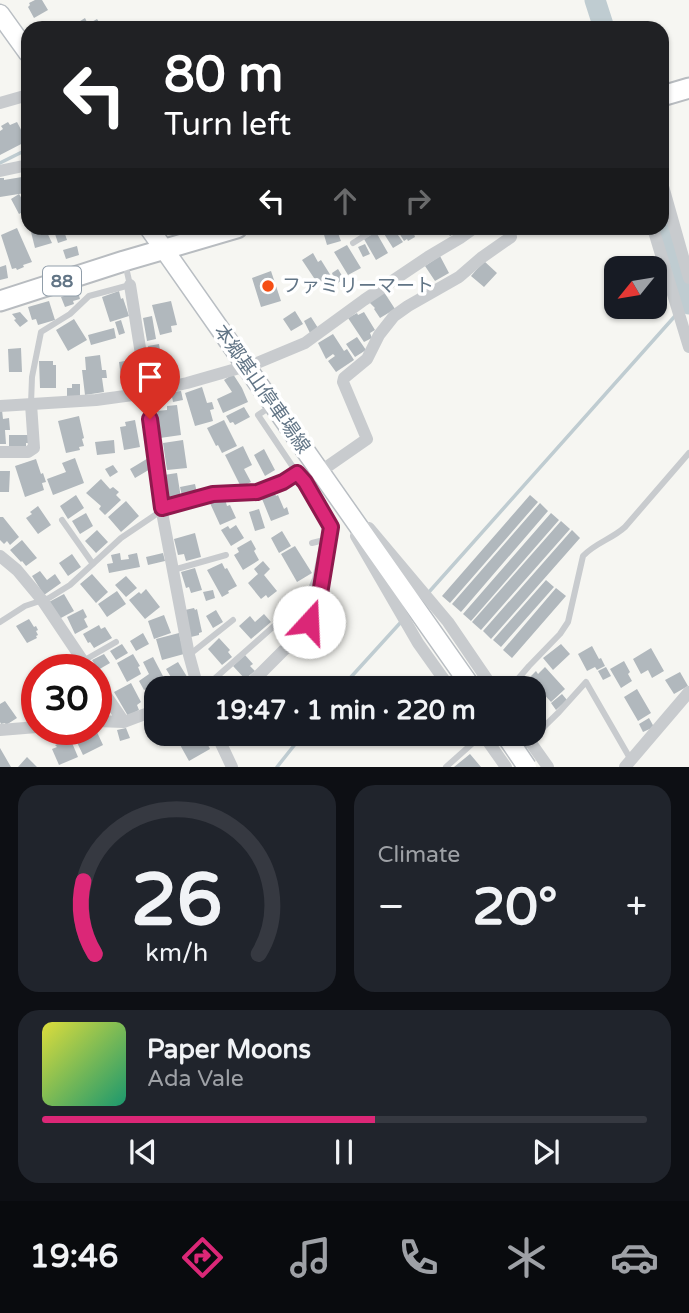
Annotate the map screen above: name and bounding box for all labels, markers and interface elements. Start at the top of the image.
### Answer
text: 80 m [164,46,283,105]
icon: left [49,49,140,140]
text: Turn left [164,106,291,144]
icon: left [253,182,291,220]
icon: ahead [326,182,364,220]
icon: right [399,182,437,220]
north arrow [604,256,667,318]
map controls [604,256,667,319]
road number: 88 [43,267,81,296]
place label: ファミリーマート [282,275,434,297]
marker: ファミリーマート [260,278,276,294]
street label: 本郷基山停車場線 [209,320,315,458]
pin [120,347,180,419]
icon: arrive [131,358,169,396]
position arrow [272,585,346,659]
speed limit sign: 30 [21,654,112,745]
text: 19:47 · 1 min · 220 m [214,695,476,726]
text: Climate [378,841,460,869]
text: 26 [131,858,222,946]
text: 20° [473,876,558,939]
text: − [378,884,405,930]
text: + [626,884,647,930]
text: km/h [145,938,208,968]
text: Paper Moons [147,1034,311,1065]
text: Ada Vale [147,1065,244,1093]
icon: previous [124,1133,162,1171]
icon: pause [325,1133,363,1171]
icon: next [527,1133,565,1171]
icon: directions [178,1233,227,1282]
icon: music [286,1233,335,1282]
icon: phone [394,1233,443,1282]
icon: climate [502,1233,551,1282]
icon: car [610,1233,659,1282]
text: 19:46 [30,1238,118,1276]

